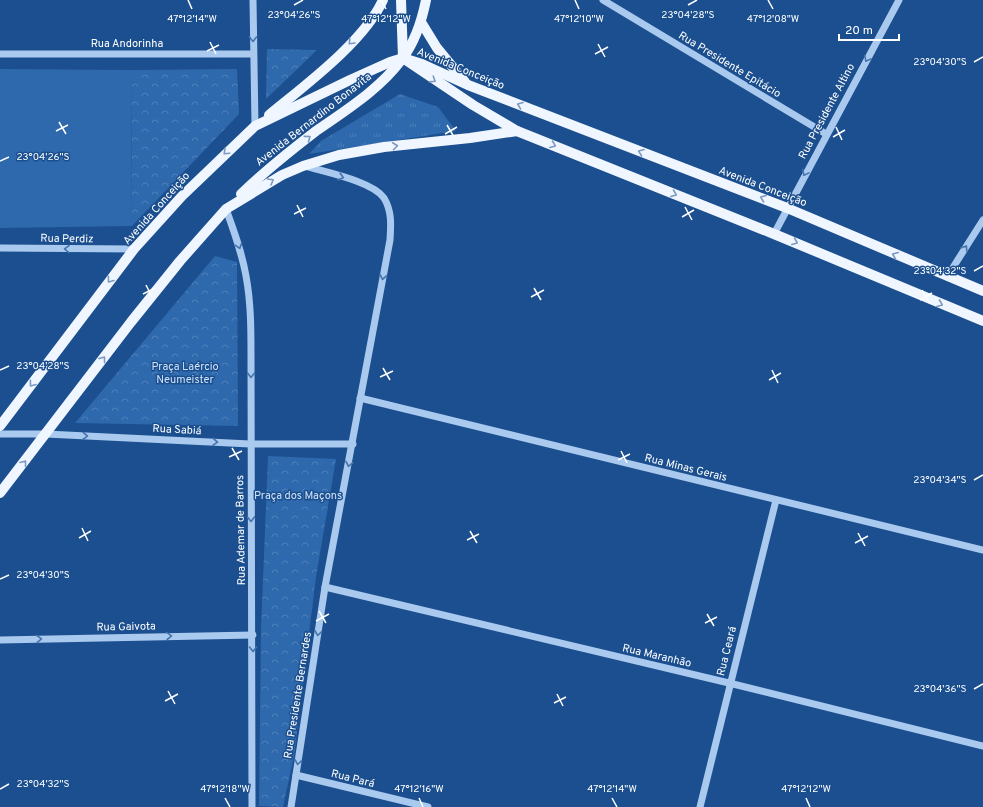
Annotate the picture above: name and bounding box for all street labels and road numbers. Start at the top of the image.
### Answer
street label: Rua Presidente Epitácio [676,29,783,101]
street label: Rua Andorinha [91,37,164,51]
street label: Avenida Conceição [415,45,506,93]
street label: Rua Presidente Altino [796,61,858,162]
street label: Avenida Bernardino Bonavita [253,70,375,169]
street label: Avenida Conceição [717,164,809,210]
street label: Avenida Conceição [120,169,193,248]
street label: Rua Perdiz [40,232,94,246]
street label: Rua Sabiá [152,422,202,438]
street label: Rua Minas Gerais [643,451,728,485]
street label: Rua Ademar de Barros [233,475,249,585]
street label: Rua Gaivota [96,619,156,635]
street label: Rua Ceará [714,625,740,678]
street label: Rua Presidente Bernardes [281,631,315,760]
street label: Rua Maranhão [621,641,693,671]
street label: Rua Pará [329,767,376,791]

